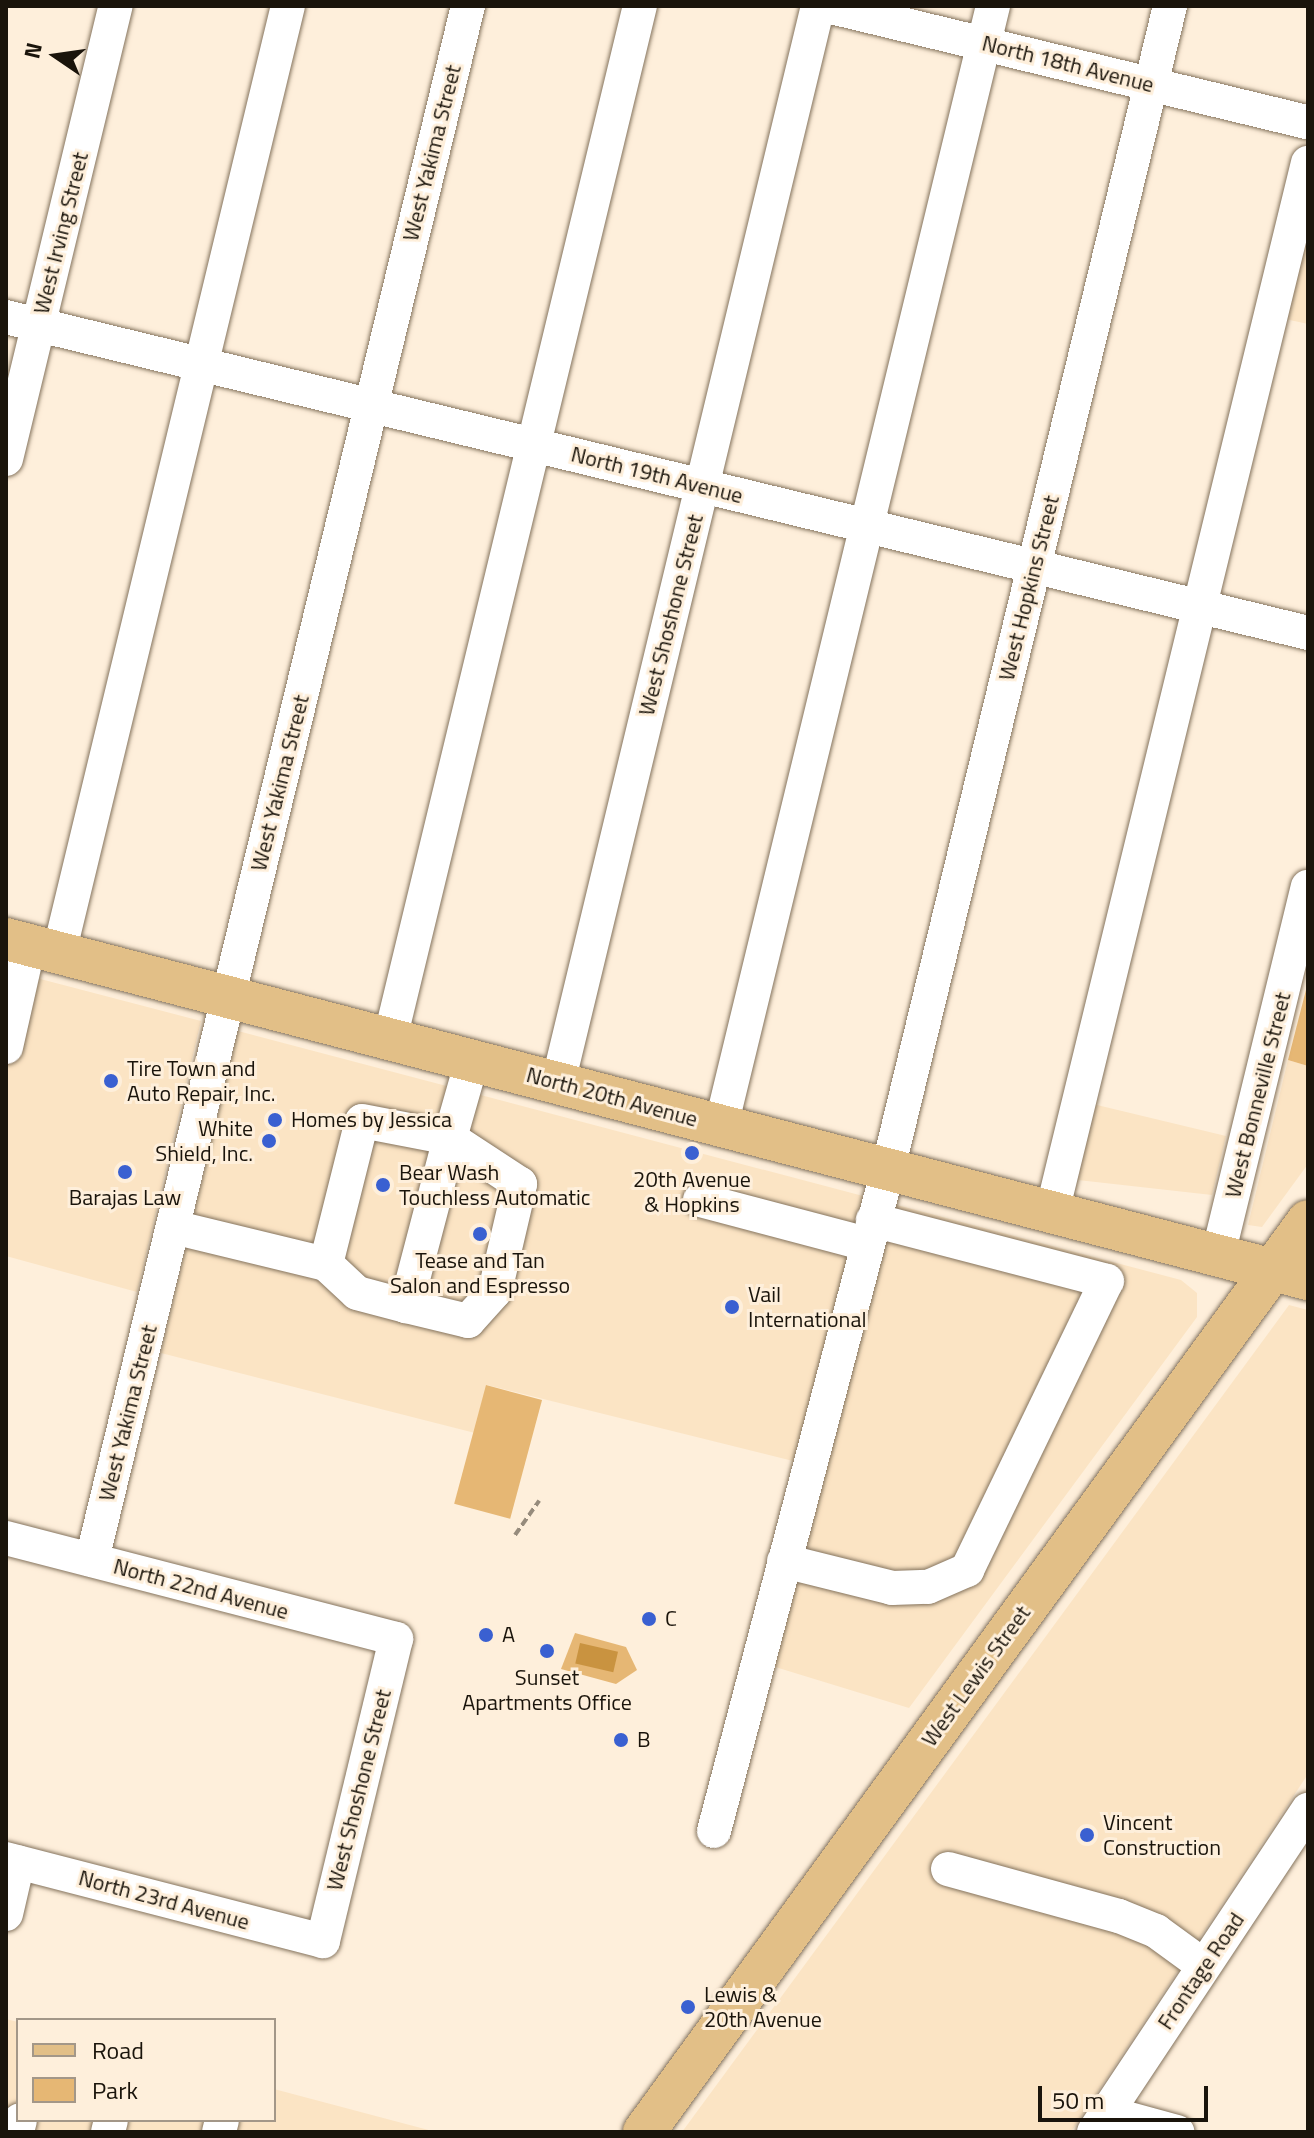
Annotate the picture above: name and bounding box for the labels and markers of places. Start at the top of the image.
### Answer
place label: Tire Town and Auto Repair, Inc. [127,1055,276,1106]
marker: Tire Town and Auto Repair, Inc. [102,1072,120,1090]
place label: Homes by Jessica [291,1107,452,1133]
marker: Homes by Jessica [266,1111,284,1129]
place label: White Shield, Inc. [155,1115,253,1166]
marker: White Shield, Inc. [260,1132,278,1150]
marker: 20th Avenue & Hopkins [683,1144,701,1162]
place label: Bear Wash Touchless Automatic [399,1159,590,1210]
marker: Barajas Law [116,1163,134,1181]
place label: 20th Avenue & Hopkins [633,1166,751,1218]
marker: Bear Wash Touchless Automatic [374,1176,392,1194]
place label: Barajas Law [69,1185,181,1211]
marker: Tease and Tan Salon and Espresso [471,1225,489,1243]
place label: Tease and Tan Salon and Espresso [390,1247,570,1298]
place label: Vail International [748,1281,867,1332]
marker: Vail International [723,1298,741,1316]
place label: C [665,1606,677,1632]
marker: C [640,1610,658,1628]
place label: A [502,1622,515,1648]
marker: A [477,1626,495,1644]
marker: Sunset Apartments Office [538,1642,556,1660]
place label: Sunset Apartments Office [462,1664,632,1716]
place label: B [637,1727,651,1753]
marker: B [612,1731,630,1749]
place label: Vincent Construction [1103,1809,1221,1860]
marker: Vincent Construction [1078,1826,1096,1844]
place label: Lewis & 20th Avenue [704,1981,822,2032]
marker: Lewis & 20th Avenue [679,1998,697,2016]

